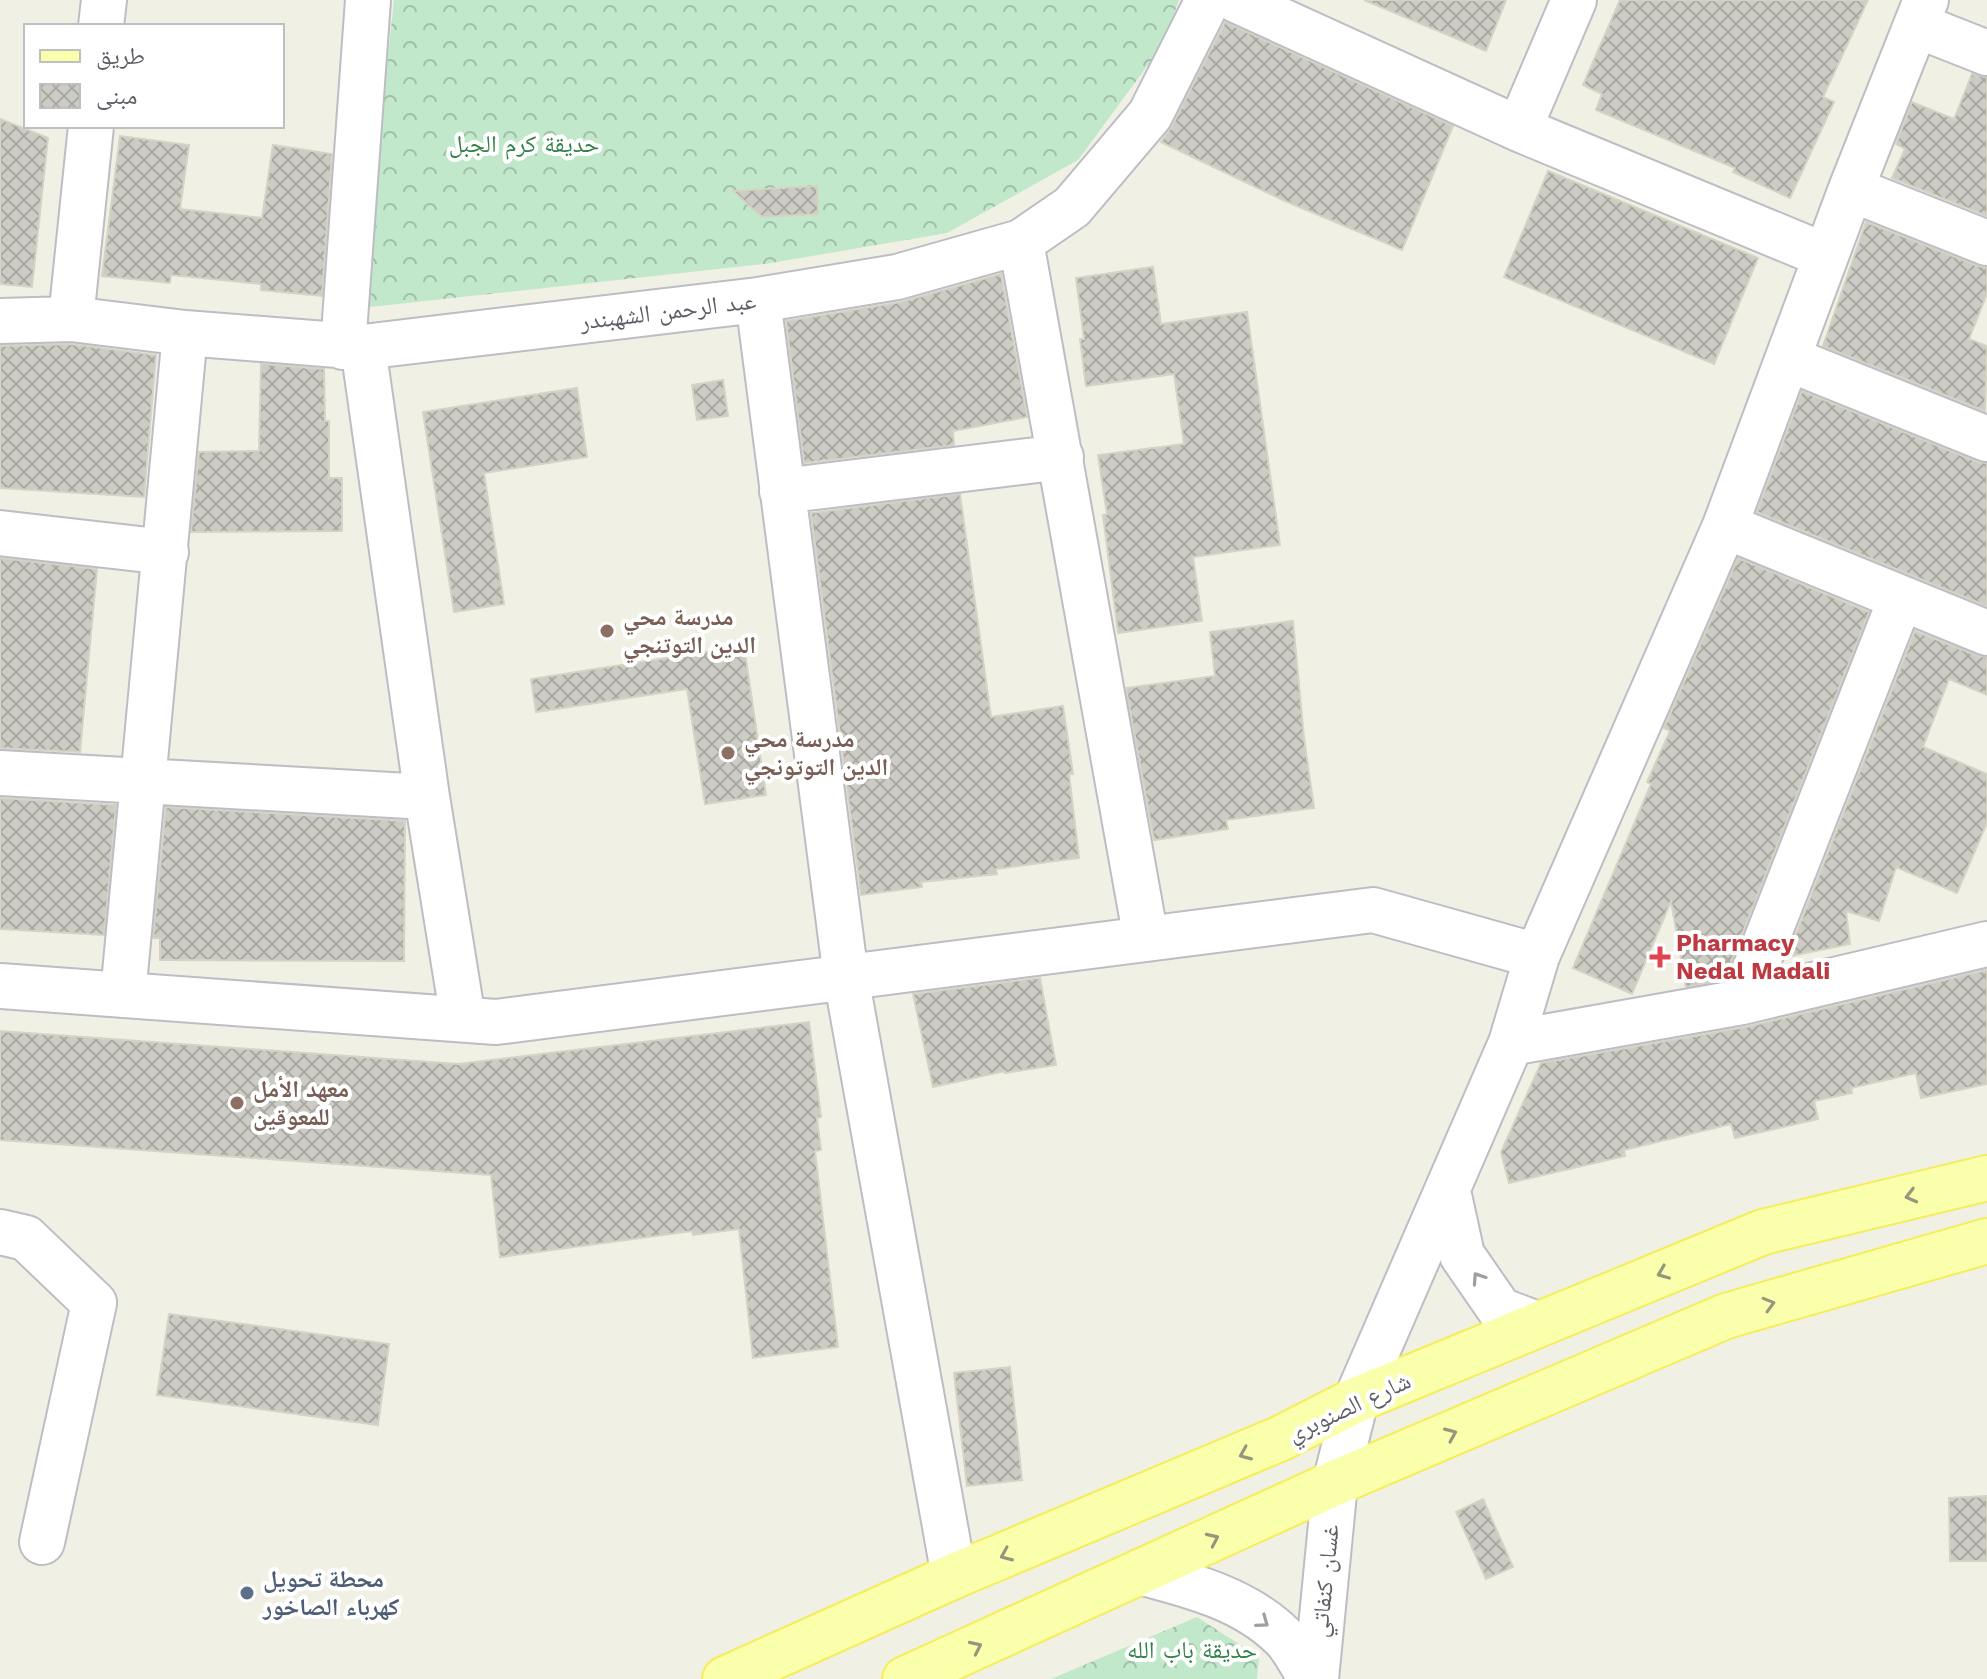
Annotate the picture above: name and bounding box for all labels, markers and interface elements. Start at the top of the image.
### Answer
legend [24,24,284,128]
text: طريق [96,42,145,70]
text: مبنى [96,82,137,110]
park label: حديقة كرم الجبل [449,130,599,160]
street label: عبد الرحمن الشهبندر [577,286,758,336]
place label: مدرسة محي الدين التوتنجي [623,603,756,664]
marker: مدرسة محي الدين التوتنجي [598,622,616,640]
place label: مدرسة محي الدين التوتونجي [744,725,888,786]
marker: مدرسة محي الدين التوتونجي [719,744,737,762]
place label: Pharmacy Nedal Madali [1676,929,1830,985]
marker: Pharmacy Nedal Madali [1651,948,1669,966]
place label: معهد الأمل للمعوقين [253,1075,349,1131]
marker: معهد الأمل للمعوقين [228,1094,246,1112]
one-way arrow [1905,1187,1919,1204]
one-way arrow [1657,1263,1671,1279]
one-way arrow [1473,1273,1488,1287]
one-way arrow [1761,1297,1775,1313]
street label: شارع الصنوبري [1283,1366,1417,1452]
one-way arrow [1443,1427,1457,1443]
one-way arrow [1239,1444,1253,1460]
street label: غسان كنفاتي [1305,1523,1350,1639]
one-way arrow [1205,1533,1219,1549]
one-way arrow [1000,1545,1014,1561]
place label: محطة تحويل كهرباء الصاخور [262,1565,400,1621]
marker: محطة تحويل كهرباء الصاخور [238,1584,256,1602]
one-way arrow [1254,1612,1269,1627]
park label: حديقة باب الله [1127,1636,1257,1664]
one-way arrow [968,1640,982,1656]

